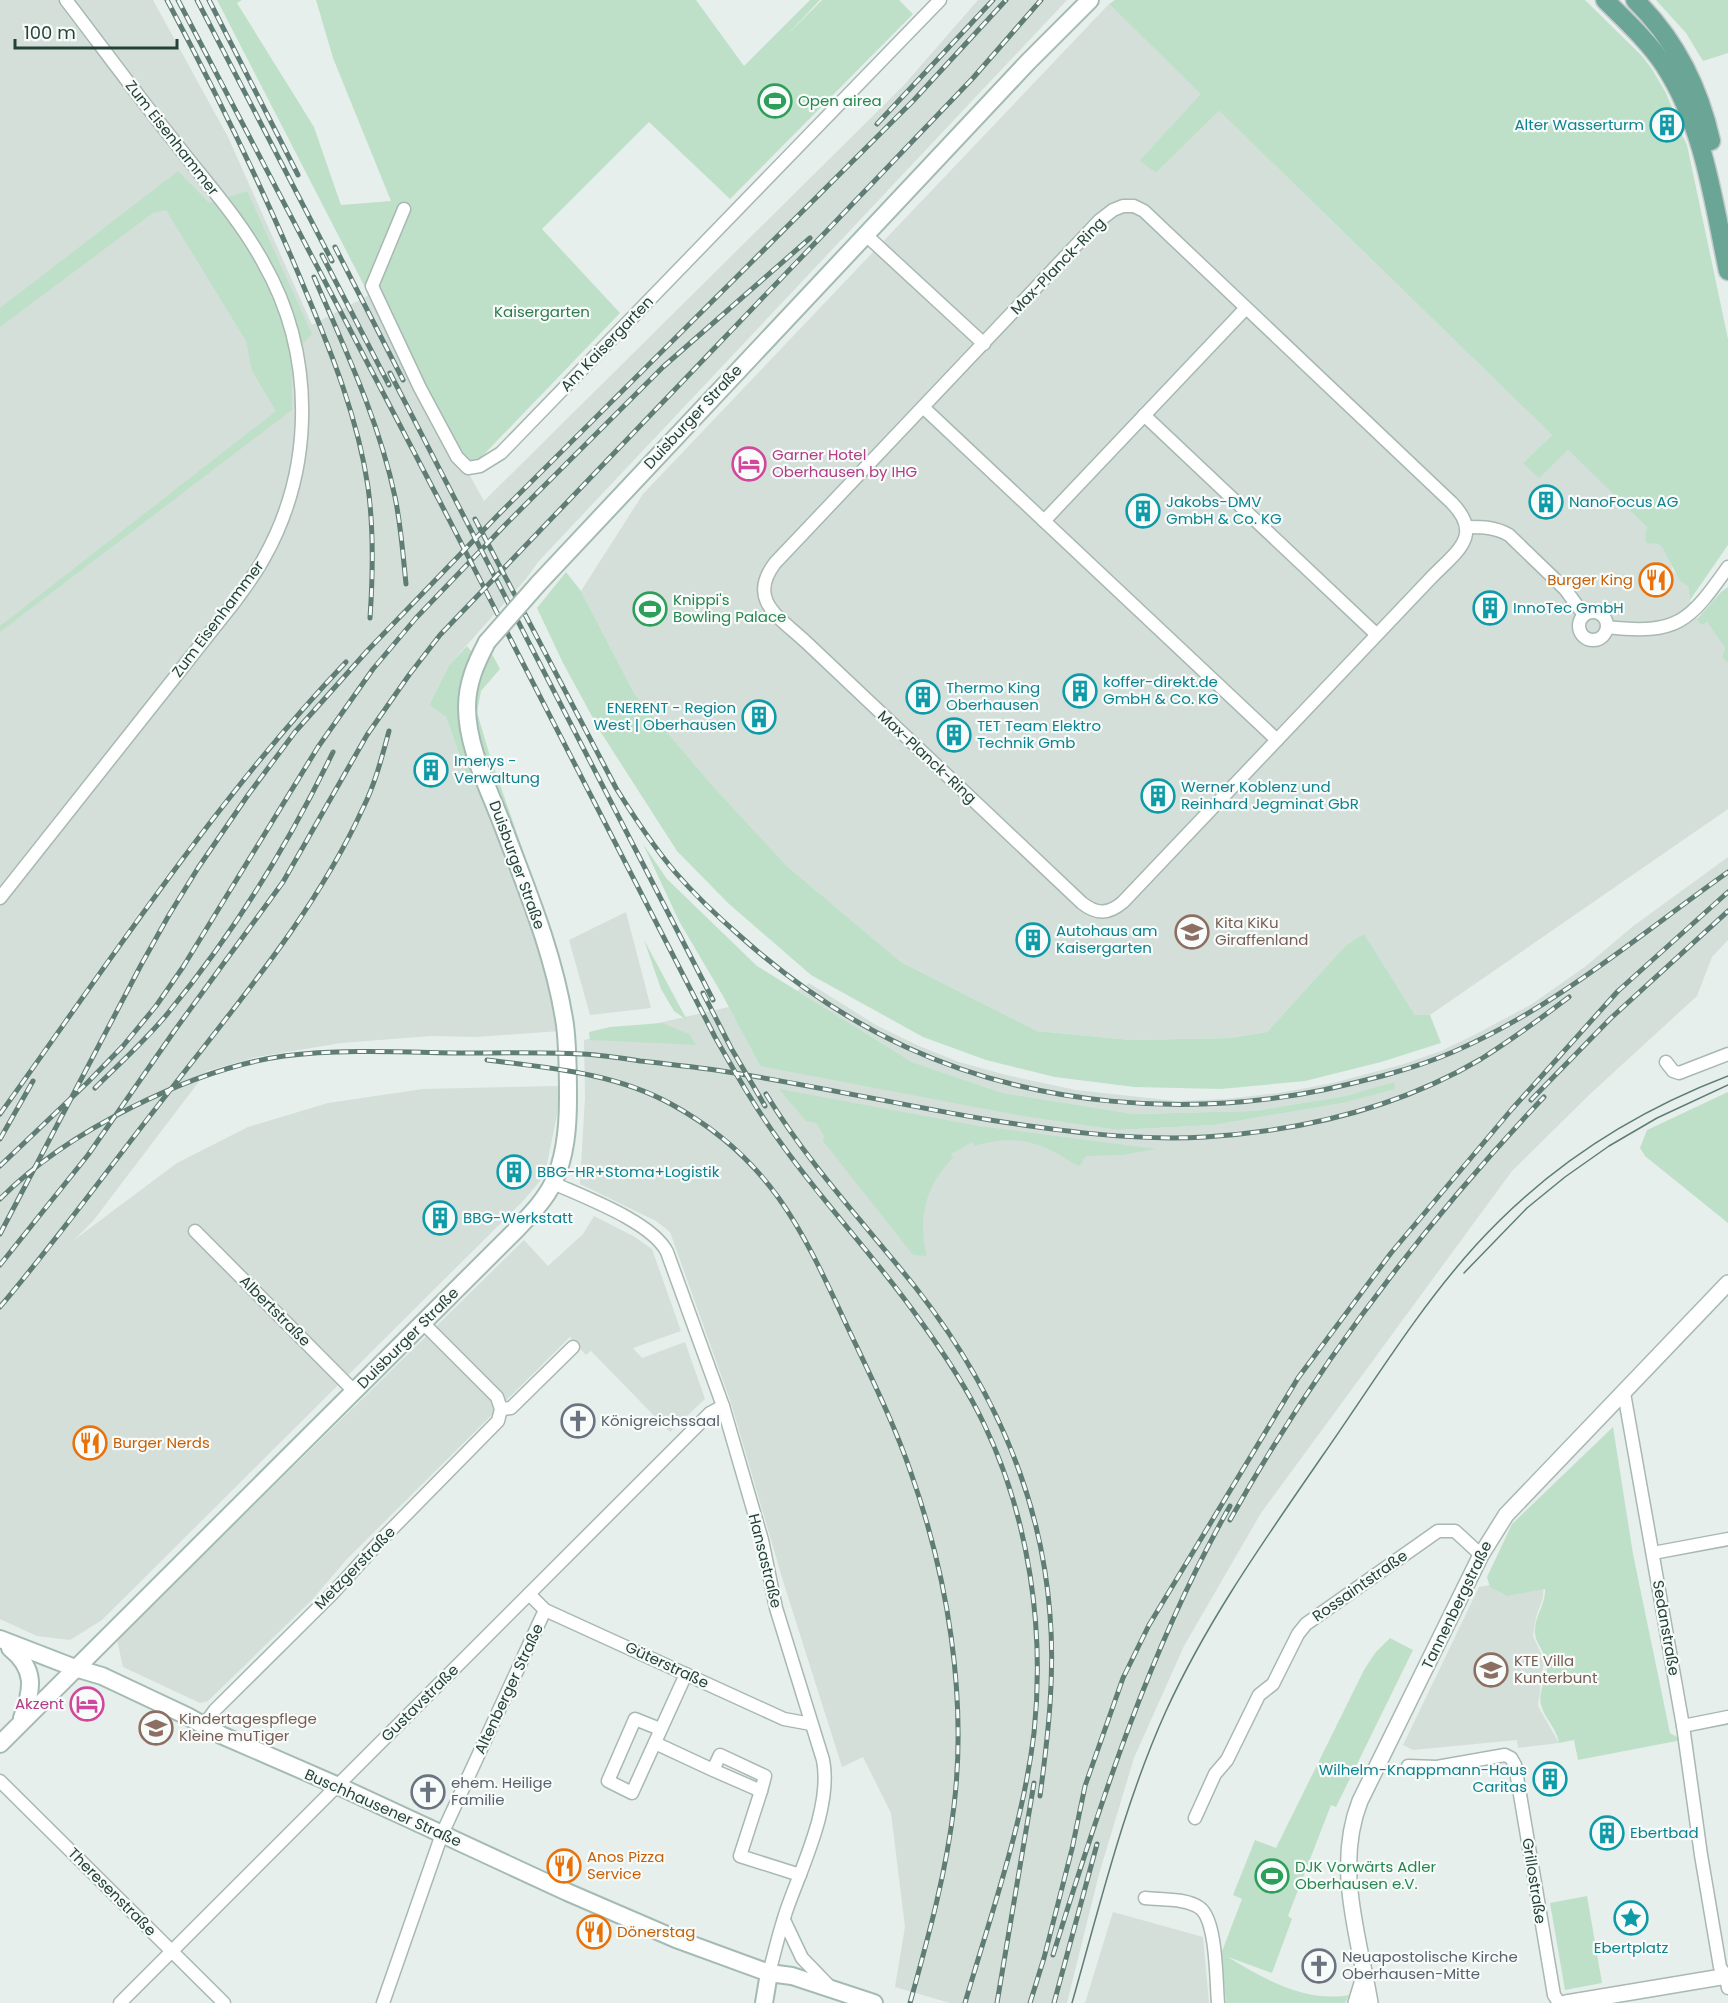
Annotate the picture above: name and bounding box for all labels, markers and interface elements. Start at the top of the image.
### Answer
scale bar [15,12,177,50]
text: 100 m [24,20,76,45]
street label: Zum Eisenhammer [121,76,224,200]
sports icon: Open airea [757,83,793,119]
place label: Open airea [798,90,882,111]
building icon: Alter Wasserturm [1649,107,1685,143]
place label: Alter Wasserturm [1514,114,1644,135]
street label: Max-Planck-Ring [1006,212,1110,319]
street label: Am Kaisergarten [556,291,658,396]
park label: Kaisergarten [494,301,590,322]
street label: Duisburger Straße [639,360,747,473]
place label: Garner Hotel Oberhausen by IHG [772,444,918,482]
hotel icon: Garner Hotel Oberhausen by IHG [731,446,767,482]
building icon: NanoFocus AG [1528,484,1564,520]
place label: Jakobs-DMV GmbH & Co. KG [1166,491,1282,529]
place label: NanoFocus AG [1569,491,1679,512]
building icon: Jakobs-DMV GmbH & Co. KG [1125,493,1161,529]
street label: Zum Eisenhammer [167,556,269,681]
restaurant icon: Burger King [1638,562,1674,598]
place label: Burger King [1547,569,1633,590]
place label: Knippi's Bowling Palace [673,589,786,627]
building icon: InnoTec GmbH [1472,590,1508,626]
sports icon: Knippi's Bowling Palace [632,591,668,627]
place label: InnoTec GmbH [1513,597,1624,618]
place label: koffer-direkt.de GmbH & Co. KG [1103,671,1219,709]
building icon: koffer-direkt.de GmbH & Co. KG [1062,673,1098,709]
place label: Thermo King Oberhausen [946,677,1040,715]
building icon: Thermo King Oberhausen [905,679,941,715]
place label: ENERENT - Region West | Oberhausen [593,697,736,735]
building icon: ENERENT - Region West | Oberhausen [741,699,777,735]
street label: Max-Planck-Ring [873,705,981,808]
place label: TET Team Elektro Technik Gmb [977,715,1101,753]
building icon: TET Team Elektro Technik Gmb [936,717,972,753]
place label: Imerys - Verwaltung [454,750,540,788]
building icon: Imerys - Verwaltung [413,752,449,788]
place label: Werner Koblenz und Reinhard Jegminat GbR [1181,776,1359,814]
building icon: Werner Koblenz und Reinhard Jegminat GbR [1140,778,1176,814]
street label: Duisburger Straße [484,798,551,932]
place label: Kita KiKu Giraffenland [1215,912,1308,950]
school or university icon: Kita KiKu Giraffenland [1174,914,1210,950]
place label: Autohaus am Kaisergarten [1056,920,1158,958]
building icon: Autohaus am Kaisergarten [1015,922,1051,958]
building icon: BBG-HR+Stoma+Logistik [496,1154,532,1190]
place label: BBG-HR+Stoma+Logistik [537,1161,720,1182]
building icon: BBG-Werkstatt [422,1200,458,1236]
place label: BBG-Werkstatt [463,1207,573,1228]
street label: Albertstraße [235,1270,316,1351]
street label: Duisburger Straße [352,1282,463,1393]
church icon: Königreichssaal [560,1403,596,1439]
place label: Königreichssaal [601,1410,720,1431]
restaurant icon: Burger Nerds [72,1425,108,1461]
place label: Burger Nerds [113,1432,210,1453]
street label: Hansastraße [744,1511,787,1610]
street label: Metzgerstraße [310,1521,400,1614]
street label: Tannenbergstraße [1416,1537,1497,1672]
street label: Rossaintstraße [1308,1545,1412,1626]
street label: Sedanstraße [1648,1579,1685,1677]
street label: Altenberger Straße [469,1620,548,1757]
street label: Güterstraße [622,1636,713,1693]
place label: KTE Villa Kunterbunt [1514,1650,1597,1688]
school or university icon: KTE Villa Kunterbunt [1473,1652,1509,1688]
street label: Gustavstraße [376,1659,463,1746]
hotel icon: Akzent [69,1686,105,1722]
place label: Akzent [15,1693,64,1714]
place label: Kindertagespflege Kleine muTiger [179,1708,317,1746]
school or university icon: Kindertagespflege Kleine muTiger [138,1710,174,1746]
place label: Wilhelm-Knappmann-Haus Caritas [1319,1759,1527,1797]
building icon: Wilhelm-Knappmann-Haus Caritas [1532,1761,1568,1797]
street label: Buschhausener Straße [301,1763,465,1852]
place label: ehem. Heilige Familie [451,1772,552,1810]
church icon: ehem. Heilige Familie [410,1774,446,1810]
building icon: Ebertbad [1589,1815,1625,1851]
place label: Ebertbad [1630,1822,1699,1843]
street label: Grillostraße [1517,1837,1552,1925]
street label: Theresenstraße [63,1843,161,1941]
place label: Anos Pizza Service [587,1846,664,1884]
restaurant icon: Anos Pizza Service [546,1848,582,1884]
place label: DJK Vorwärts Adler Oberhausen e.V. [1295,1856,1436,1894]
sports icon: DJK Vorwärts Adler Oberhausen e.V. [1254,1858,1290,1894]
place icon: Ebertplatz [1613,1900,1649,1936]
restaurant icon: Dönerstag [576,1914,612,1950]
place label: Dönerstag [617,1921,695,1942]
place label: Ebertplatz [1594,1937,1668,1958]
place label: Neuapostolische Kirche Oberhausen-Mitte [1342,1946,1518,1984]
church icon: Neuapostolische Kirche Oberhausen-Mitte [1301,1948,1337,1984]

